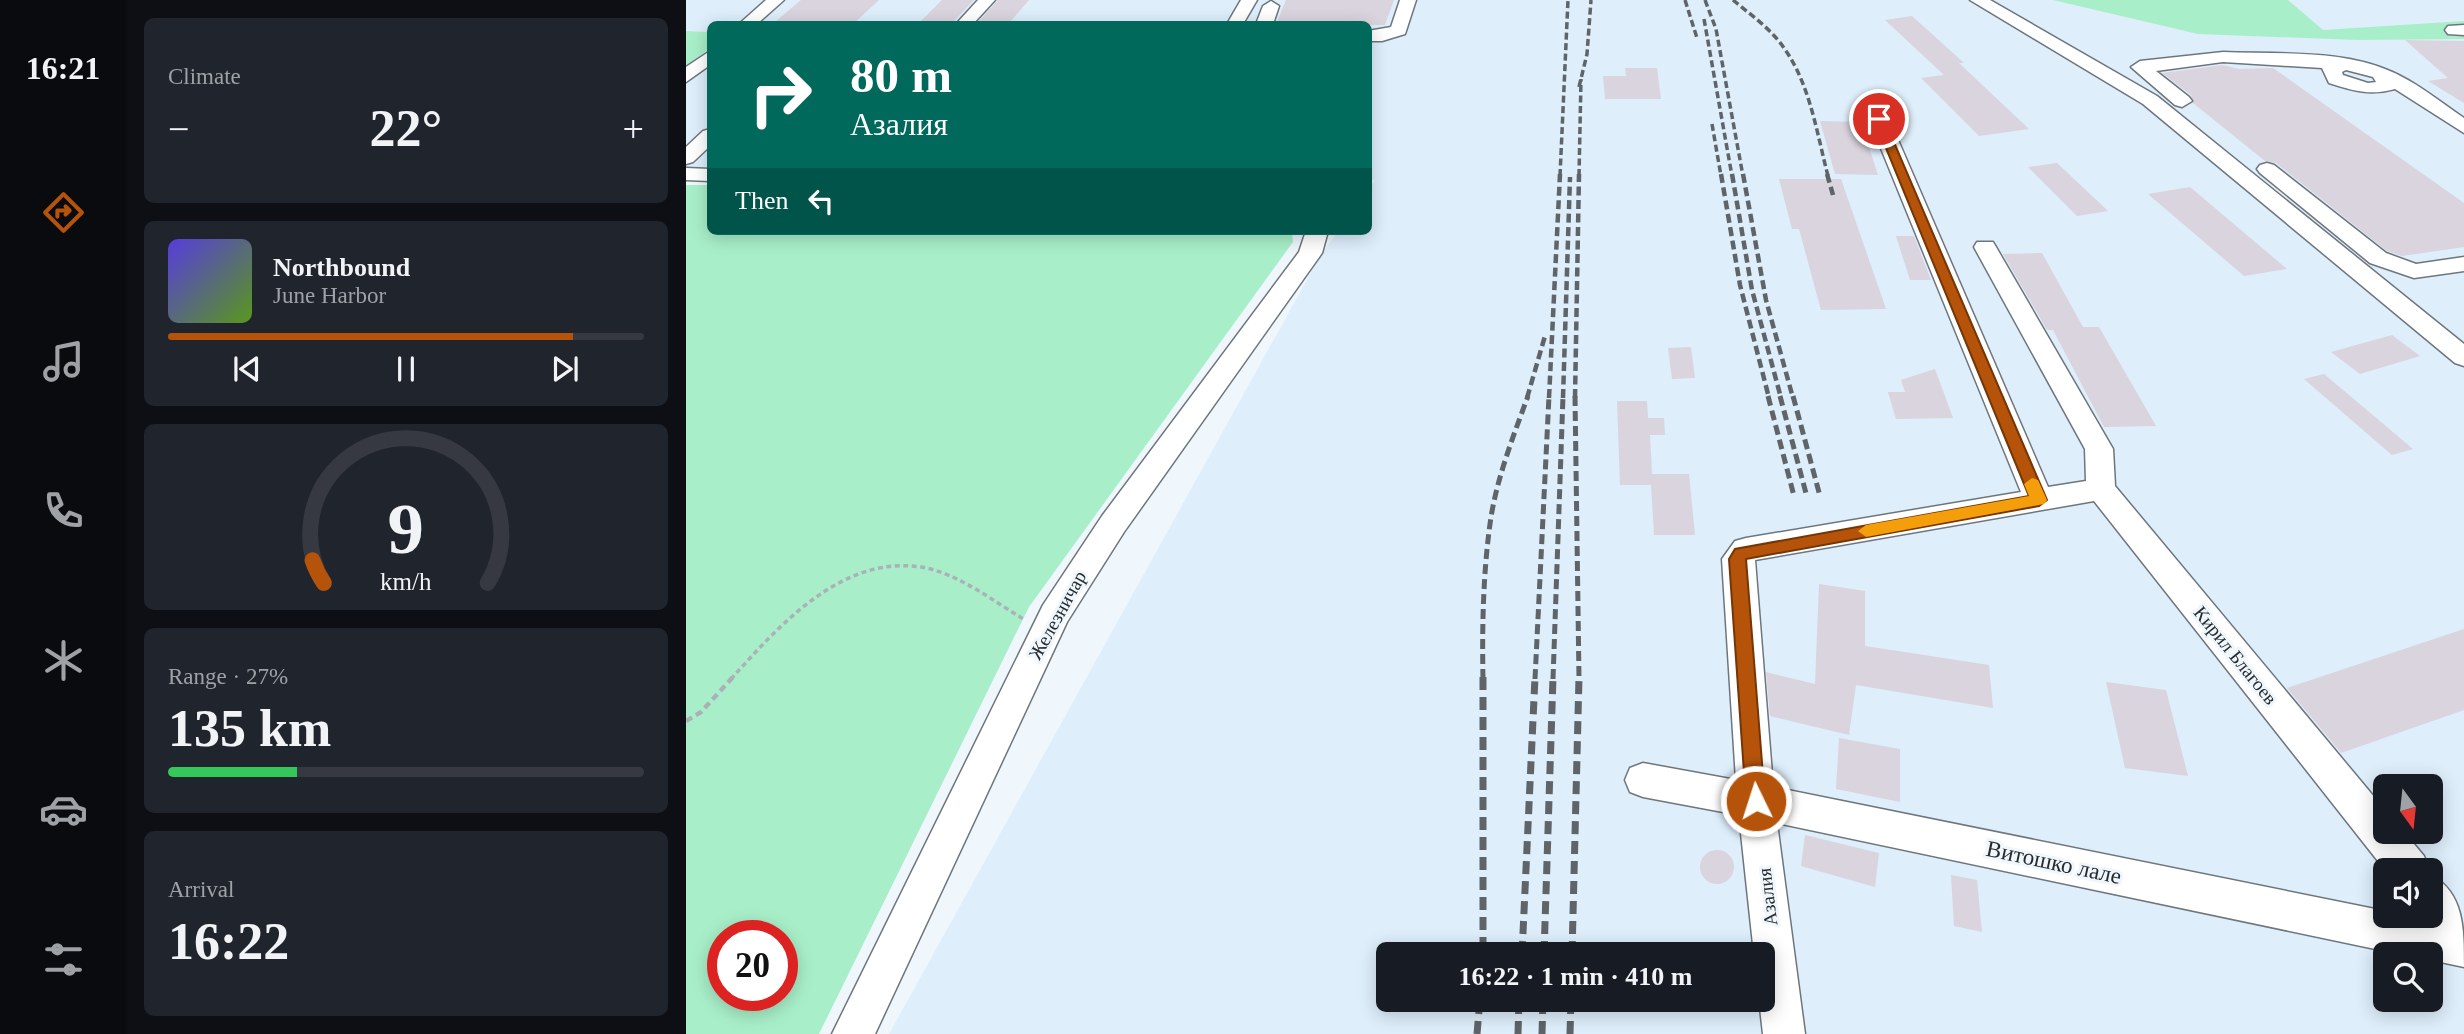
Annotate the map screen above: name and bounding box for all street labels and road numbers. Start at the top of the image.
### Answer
street label: Железничар [1025,567,1090,663]
street label: Кирил Благоев [2190,602,2281,708]
street label: Витошко лале [1984,836,2124,889]
street label: Азалия [1753,867,1781,927]

